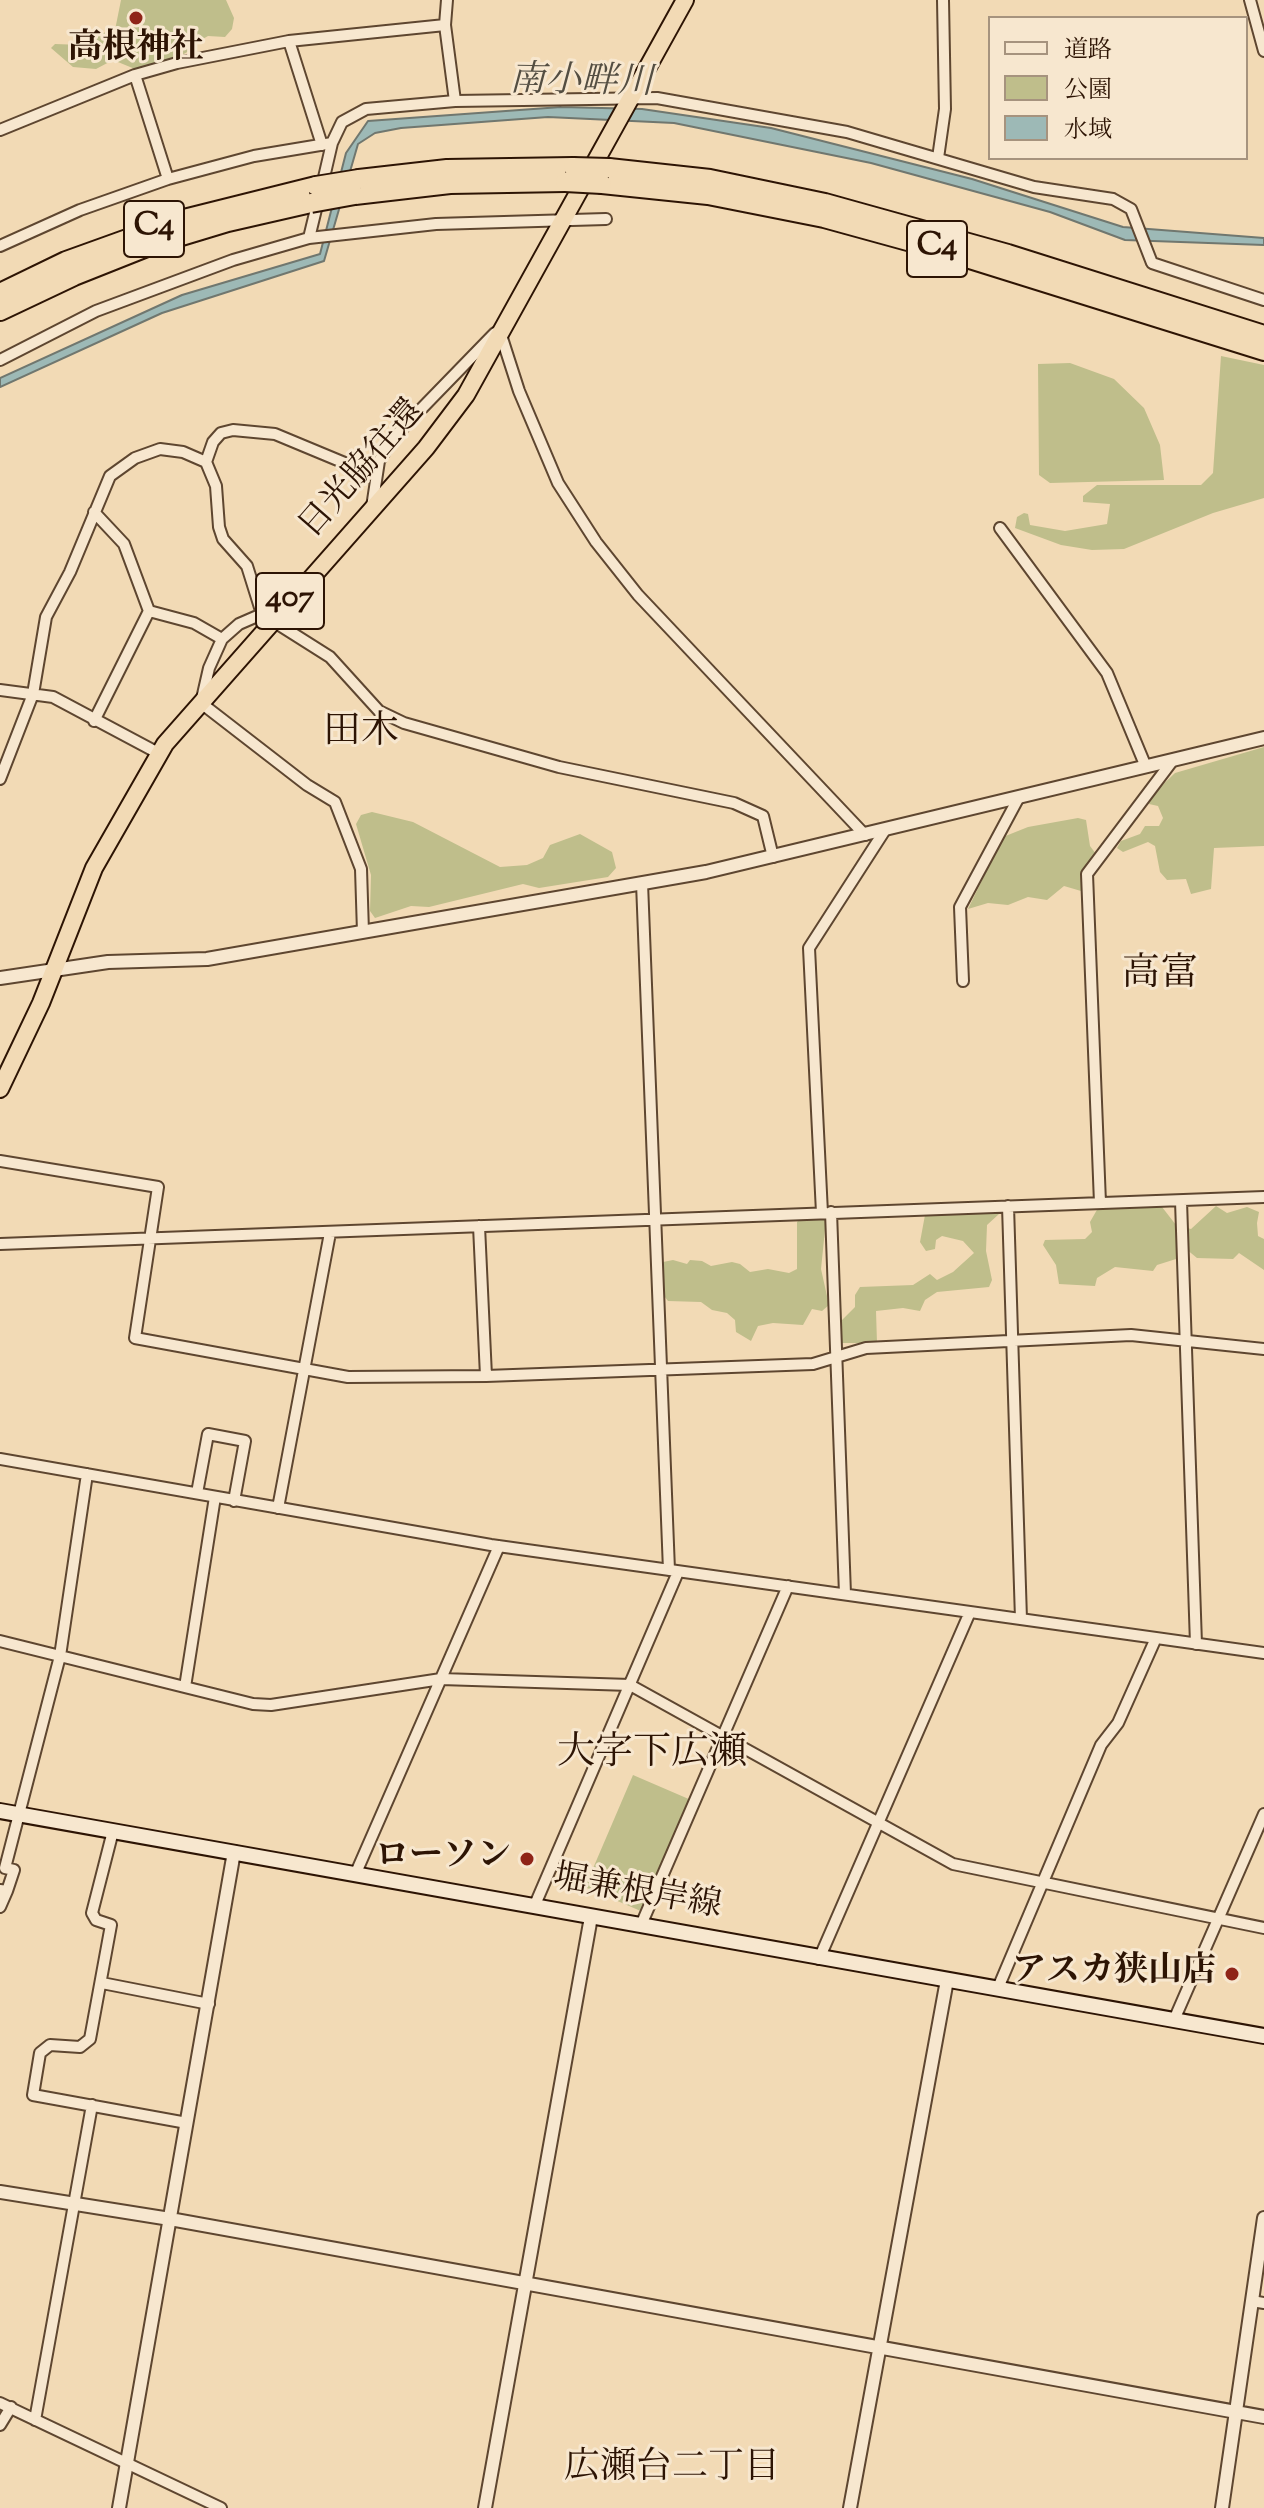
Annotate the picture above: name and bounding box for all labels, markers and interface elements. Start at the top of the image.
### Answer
marker: 高根神社 [127,9,145,27]
legend [988,16,1248,160]
place label: 高根神社 [68,31,204,71]
text: 道路 [1064,34,1112,68]
water label: 南小畔川 [509,62,653,108]
text: 公園 [1064,74,1112,108]
text: 水域 [1064,114,1112,148]
road number: C4 [124,201,184,257]
road number: C4 [907,221,967,277]
street label: 日光脇往還 [293,393,435,549]
road number: 407 [256,573,324,629]
district label: 田木 [323,713,399,759]
district label: 高富 [1122,955,1198,1001]
district label: 大字下広瀬 [557,1734,747,1780]
place label: ローソン [375,1839,511,1879]
marker: ローソン [518,1850,536,1868]
street label: 堀兼根岸線 [550,1860,724,1930]
place label: アスカ狭山店 [1012,1954,1216,1994]
marker: アスカ狭山店 [1223,1965,1241,1983]
district label: 広瀬台二丁目 [564,2449,780,2493]

